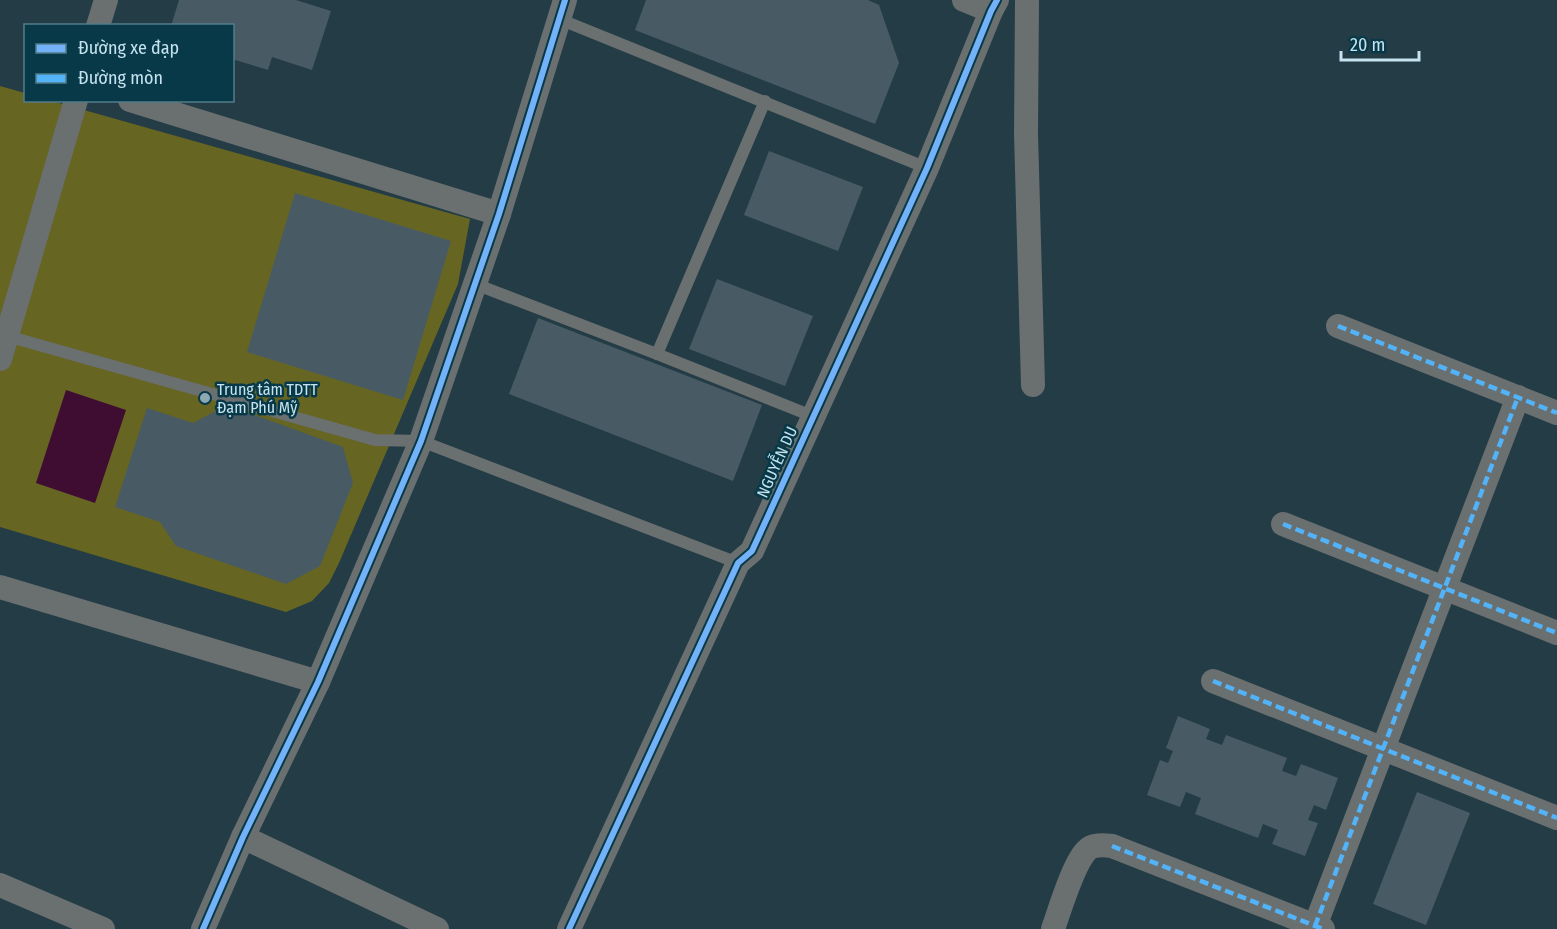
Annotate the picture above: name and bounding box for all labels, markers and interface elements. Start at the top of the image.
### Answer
legend [24,24,234,102]
scale bar [1341,24,1419,62]
text: 20 m [1350,34,1385,56]
text: Đường xe đạp [78,37,179,59]
text: Đường mòn [78,67,163,89]
place label: Trung tâm TDTT Đạm Phú Mỹ [217,380,318,417]
marker: Trung tâm TDTT Đạm Phú Mỹ [198,391,212,405]
street label: NGUYỄN DU [751,423,801,501]

